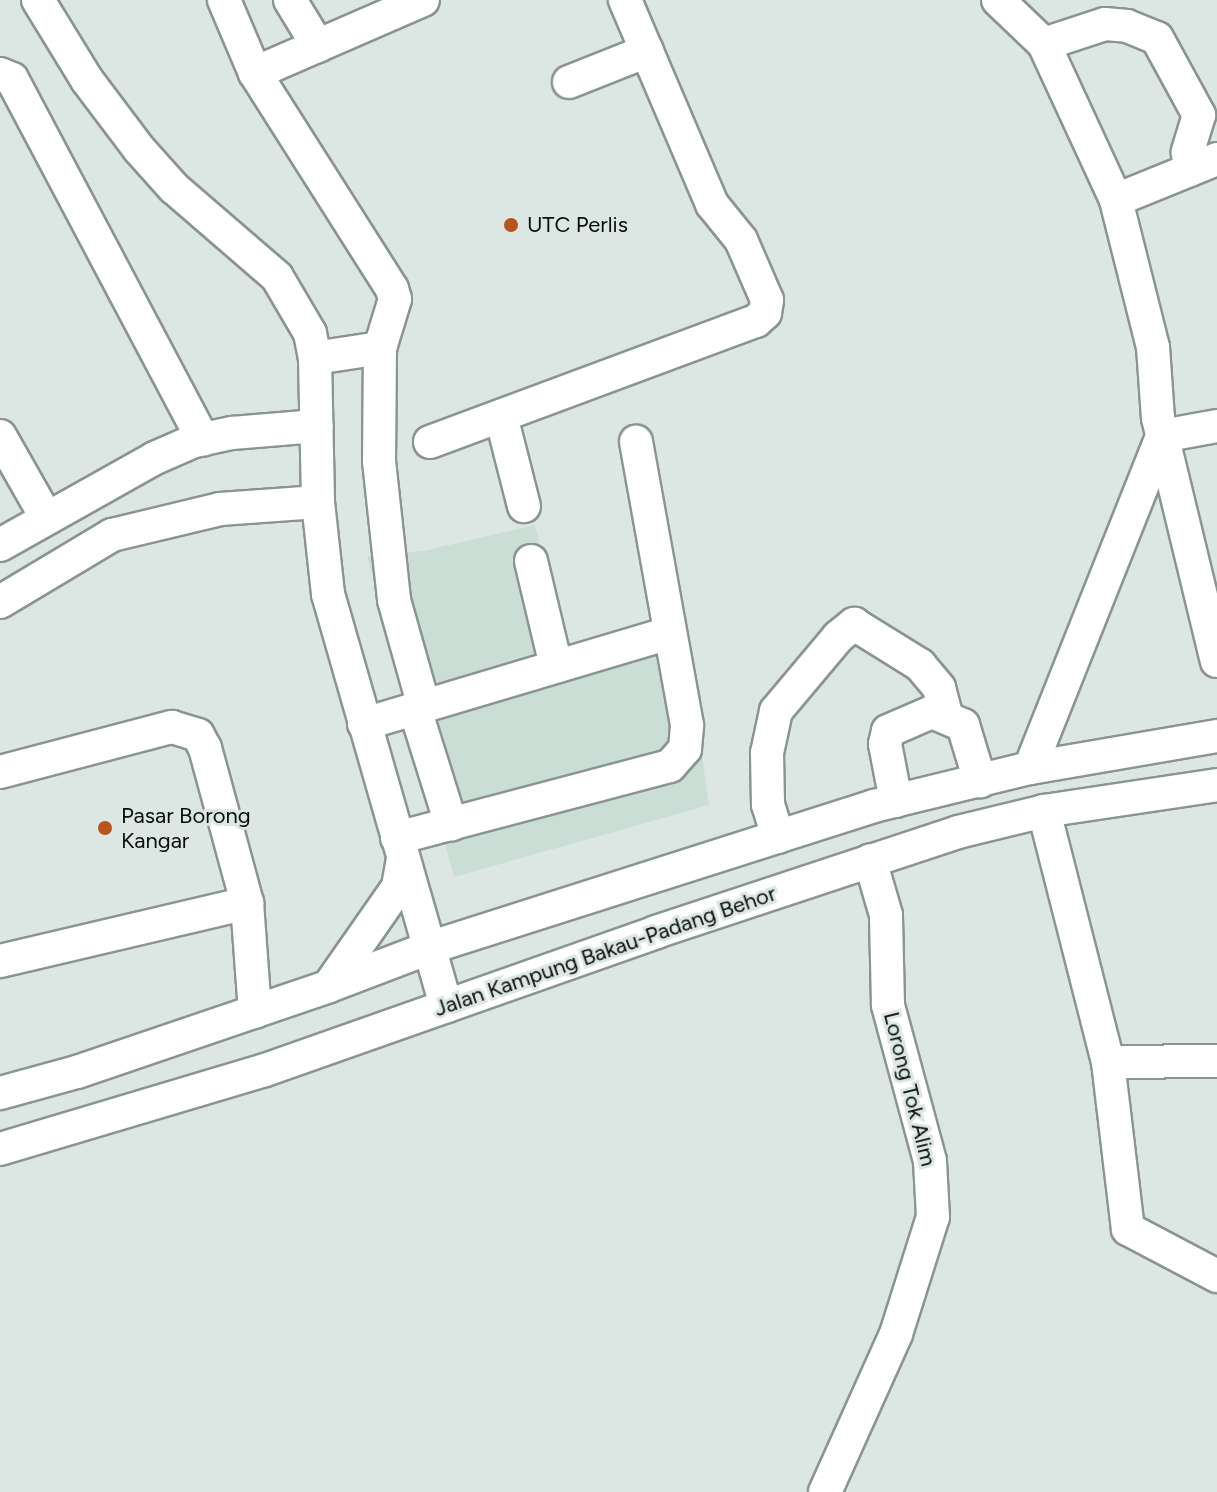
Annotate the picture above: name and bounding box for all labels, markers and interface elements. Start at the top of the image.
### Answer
place label: UTC Perlis [527,212,628,238]
marker: UTC Perlis [502,216,520,234]
place label: Pasar Borong Kangar [121,802,251,854]
marker: Pasar Borong Kangar [96,819,114,837]
street label: Jalan Kampung Bakau-Padang Behor [431,880,779,1022]
street label: Lorong Tok Alim [878,1009,942,1169]

